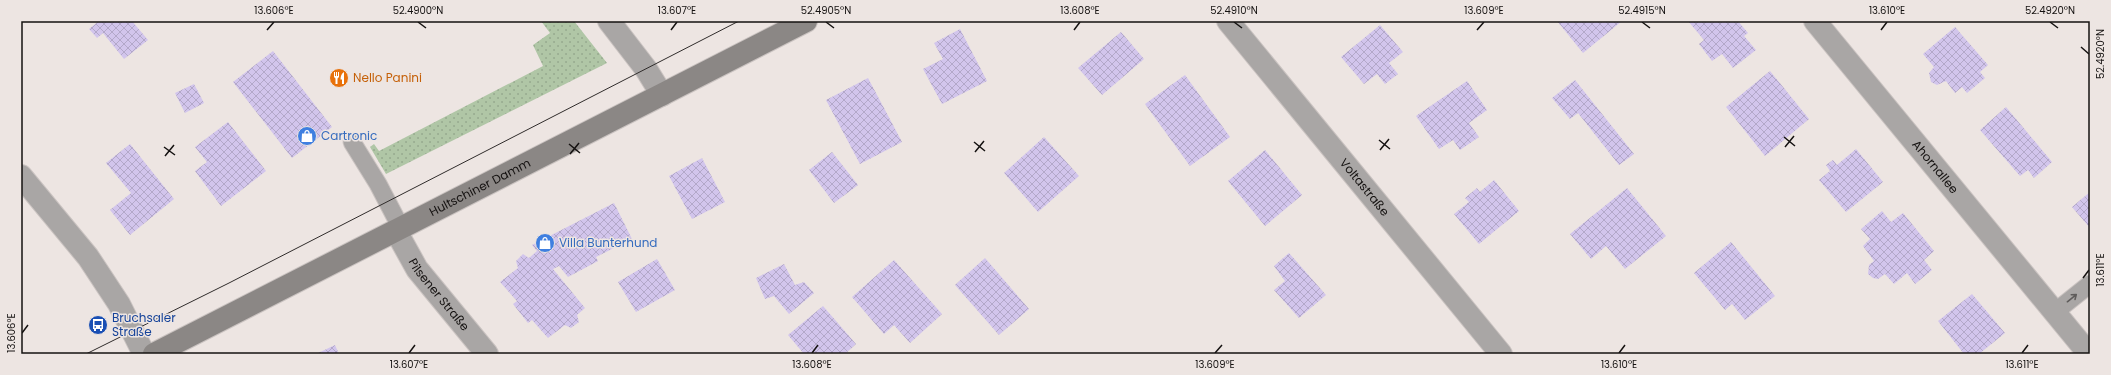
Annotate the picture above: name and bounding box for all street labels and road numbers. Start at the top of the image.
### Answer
street label: Ahornallee [1908,136,1963,197]
street label: Hultschiner Damm [426,154,533,220]
street label: Voltastraße [1336,154,1394,219]
street label: Pilsener Straße [405,255,474,334]

